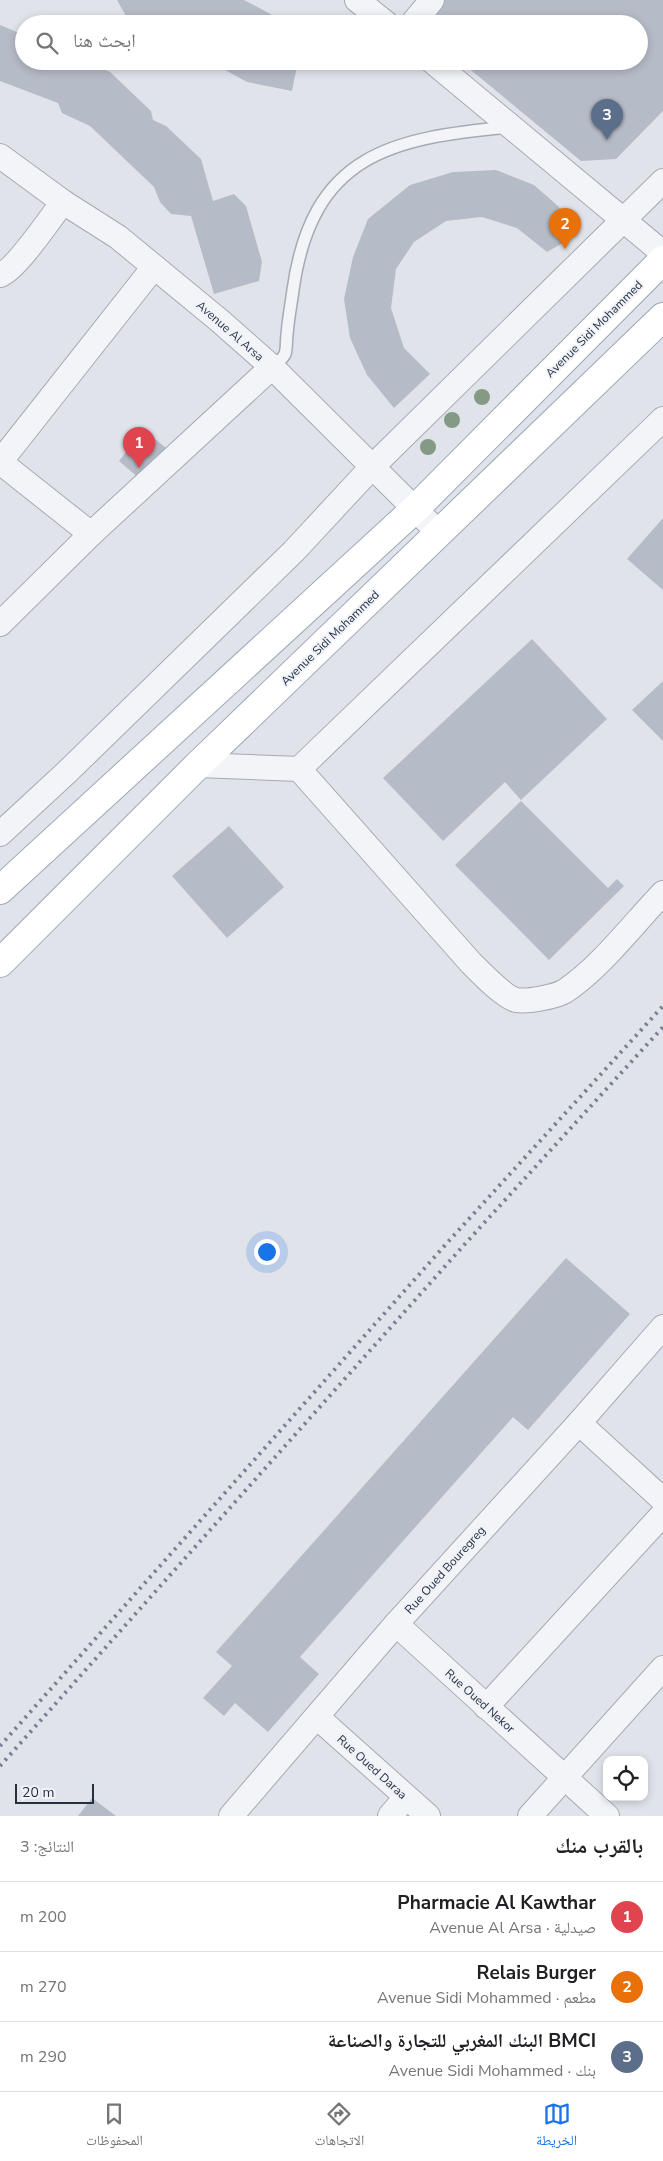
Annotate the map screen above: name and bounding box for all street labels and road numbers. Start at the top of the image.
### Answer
street label: Avenue Sidi Mohammed [542,277,646,381]
street label: Avenue Al Arsa [193,297,267,365]
street label: Avenue Sidi Mohammed [277,587,383,689]
street label: Rue Oued Bouregreg [401,1523,489,1617]
street label: Rue Oued Nekor [442,1665,519,1737]
street label: Rue Oued Daraa [334,1731,410,1803]

